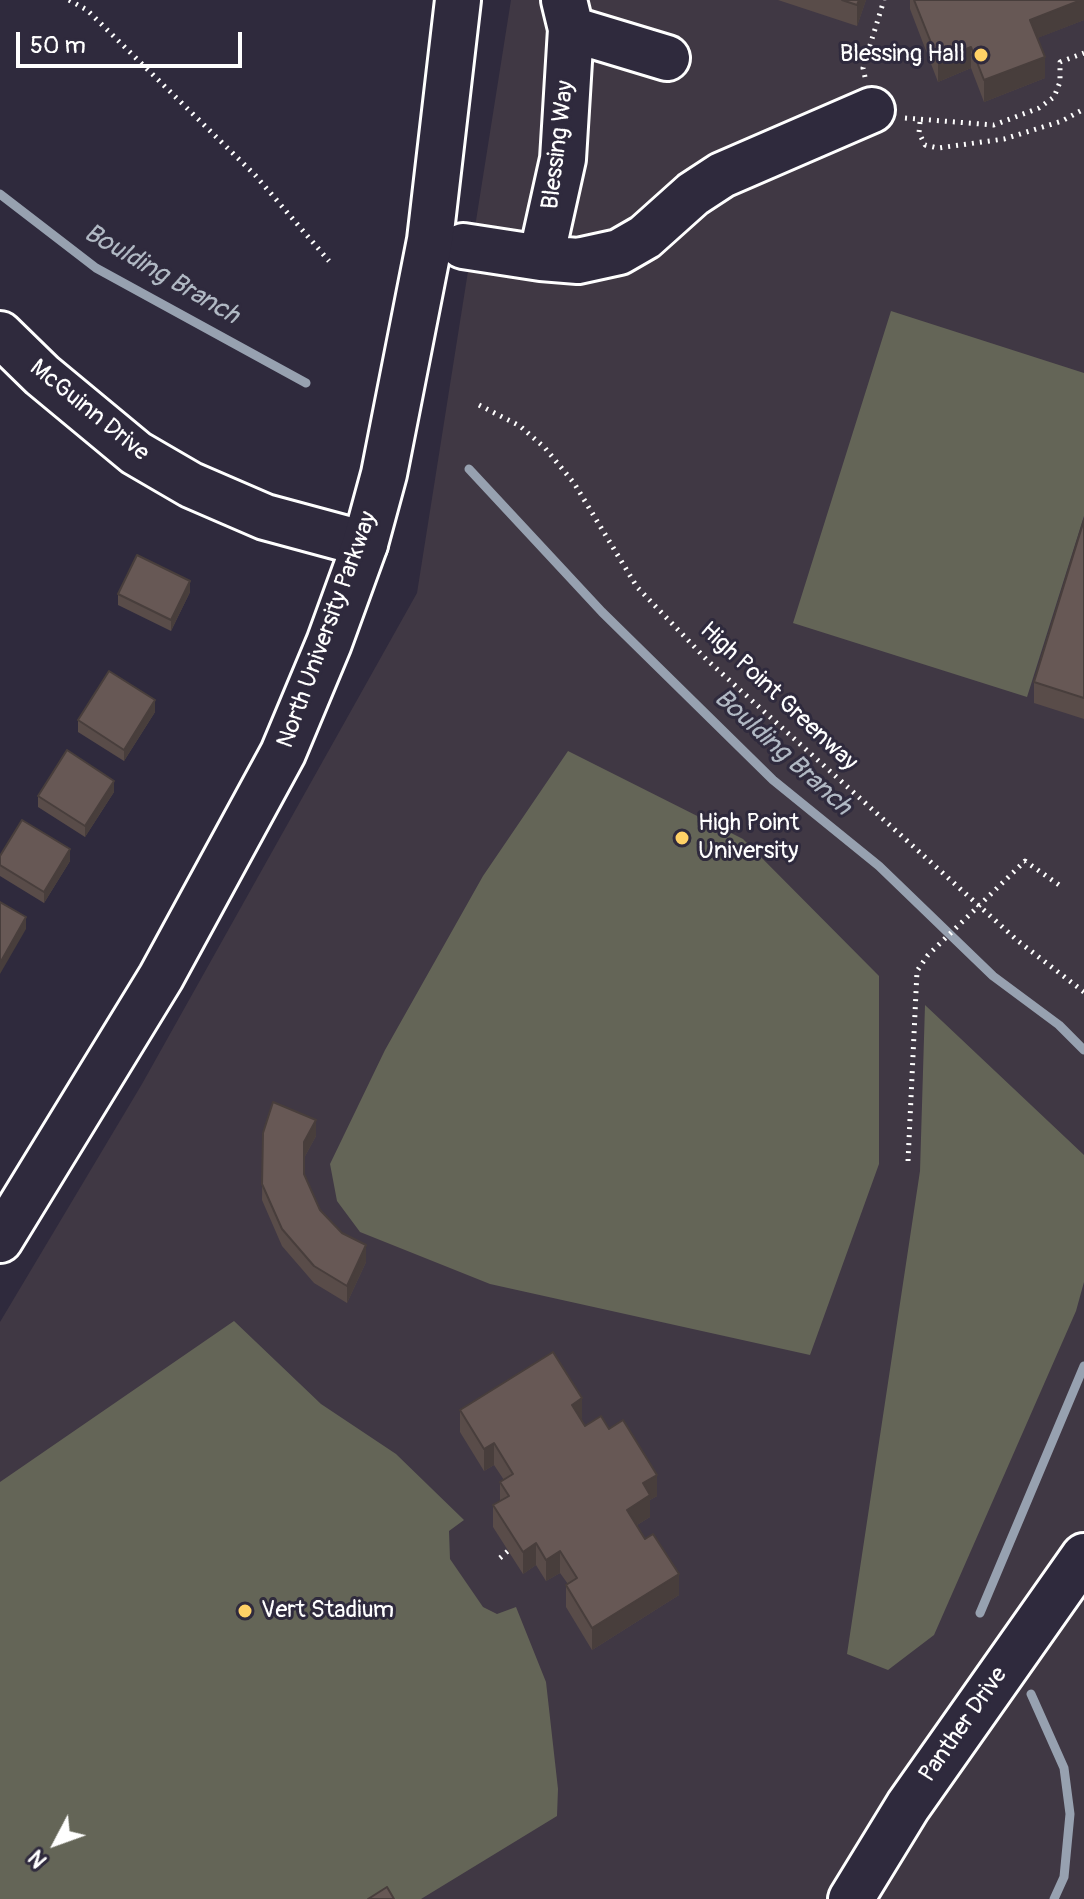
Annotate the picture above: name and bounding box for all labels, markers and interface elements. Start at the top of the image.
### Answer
scale bar [20,16,246,66]
text: 50 m [30,31,86,60]
place label: Blessing Hall [840,41,965,69]
marker: Blessing Hall [972,46,990,64]
street label: Blessing Way [537,79,581,211]
water label: Boulding Branch [78,218,244,332]
street label: McGuinn Drive [24,354,154,468]
street label: North University Parkway [272,508,384,752]
street label: High Point Greenway [693,617,863,777]
water label: Boulding Branch [707,683,857,823]
place label: High Point University [698,810,799,866]
marker: High Point University [673,829,691,847]
place label: Vert Stadium [261,1597,394,1625]
marker: Vert Stadium [236,1602,254,1620]
street label: Panther Drive [914,1662,1014,1788]
north arrow [16,1803,96,1883]
text: N [22,1844,53,1874]

